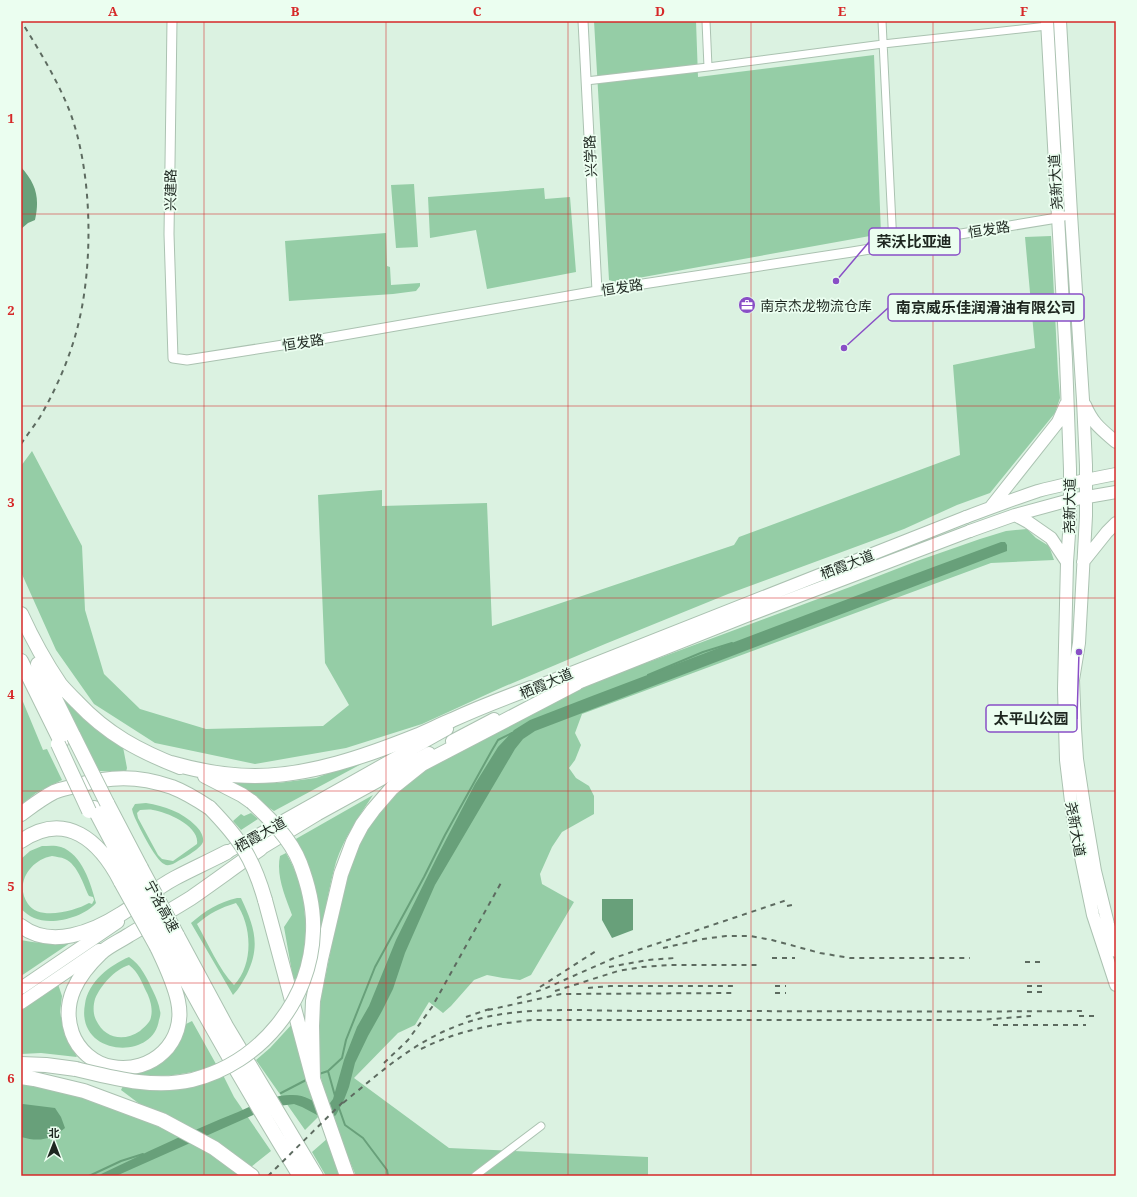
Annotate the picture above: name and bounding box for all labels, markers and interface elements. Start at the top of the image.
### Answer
text: A [108,2,118,20]
text: B [291,2,300,20]
text: C [473,2,482,20]
text: D [655,2,665,20]
text: E [838,2,847,20]
text: F [1020,2,1028,20]
text: 1 [7,109,15,127]
street label: 兴学路 [579,135,601,177]
street label: 尧新大道 [1044,154,1066,210]
street label: 兴建路 [160,169,180,211]
street label: 恒发路 [967,216,1011,242]
callout: 荣沃比亚迪 [869,228,960,255]
text: 荣沃比亚迪 [876,231,952,251]
street label: 恒发路 [600,274,644,300]
callout: 南京威乐佳润滑油有限公司 [888,294,1084,321]
office icon: 南京杰龙物流仓库 [737,295,757,315]
place label: 南京杰龙物流仓库 [760,296,872,315]
text: 南京威乐佳润滑油有限公司 [896,297,1076,317]
text: 2 [7,301,15,319]
street label: 恒发路 [281,329,325,355]
street label: 尧新大道 [1059,478,1079,534]
text: 3 [7,493,15,511]
street label: 栖霞大道 [817,545,877,583]
street label: 栖霞大道 [517,663,575,703]
text: 4 [7,685,15,703]
callout: 太平山公园 [986,705,1077,732]
text: 太平山公园 [993,708,1069,728]
street label: 尧新大道 [1062,800,1090,858]
street label: 栖霞大道 [231,812,289,856]
text: 5 [7,877,15,895]
street label: 宁洛高速 [140,877,184,935]
text: 6 [7,1069,15,1087]
north arrow [34,1123,74,1163]
text: 北 [49,1125,60,1140]

